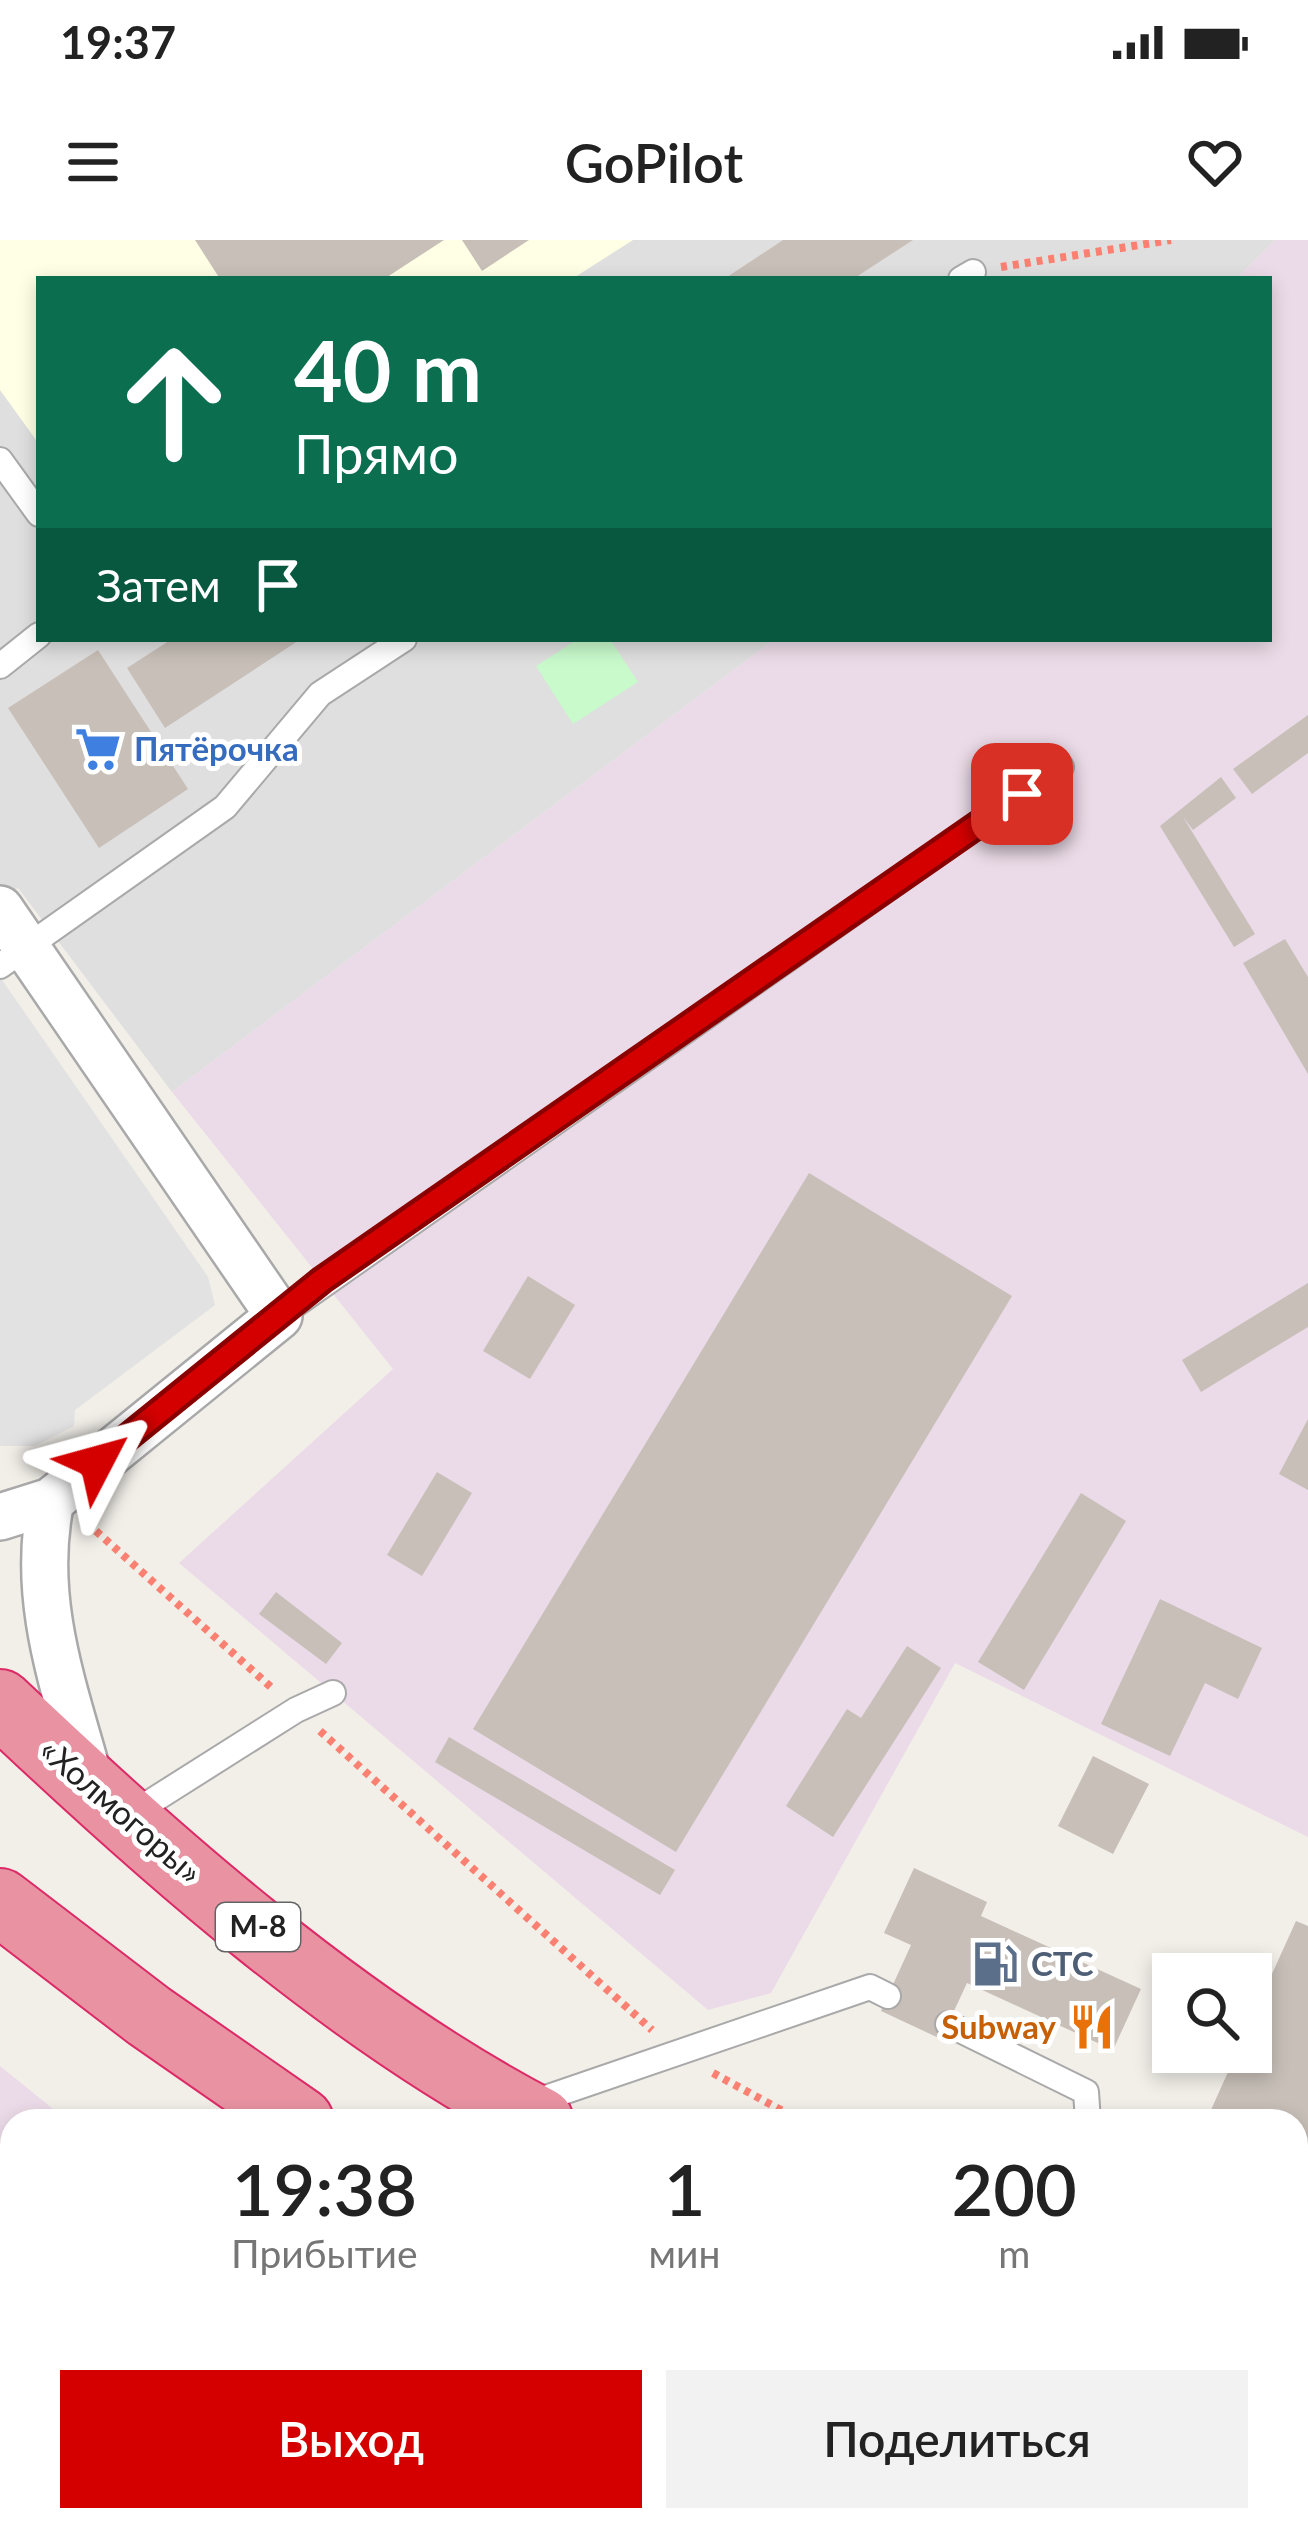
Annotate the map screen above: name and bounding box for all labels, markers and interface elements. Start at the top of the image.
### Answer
text: 19:37 [60,15,176,69]
icon: menu [60,129,126,195]
icon: heart [1182,129,1248,195]
text: GoPilot [565,130,743,195]
text: 40 m [294,319,482,420]
icon: ahead [96,324,252,480]
text: Прямо [294,421,459,486]
icon: arrive [245,552,311,618]
text: Затем [96,558,221,612]
supermarket icon: Пятёрочка [73,724,123,774]
place label: Пятёрочка [134,728,299,768]
pin [971,743,1073,845]
icon: arrive [989,761,1055,827]
position arrow [34,1399,160,1525]
street label: «Холмогоры» [32,1729,211,1892]
road number: М-8 [216,1903,300,1951]
fuel station icon: СТС [970,1939,1020,1989]
place label: СТС [1031,1943,1094,1983]
map controls [1152,1953,1272,2073]
button: search [1152,1953,1272,2073]
restaurant icon: Subway [1067,2002,1117,2052]
place label: Subway [941,2006,1057,2046]
text: 19:38 [232,2145,417,2231]
text: 1 [664,2145,705,2231]
text: 200 [952,2145,1077,2231]
text: Прибытие [231,2230,417,2276]
text: мин [649,2230,721,2276]
text: m [998,2230,1030,2276]
button: Выход [60,2370,642,2508]
button: Поделиться [666,2370,1248,2508]

